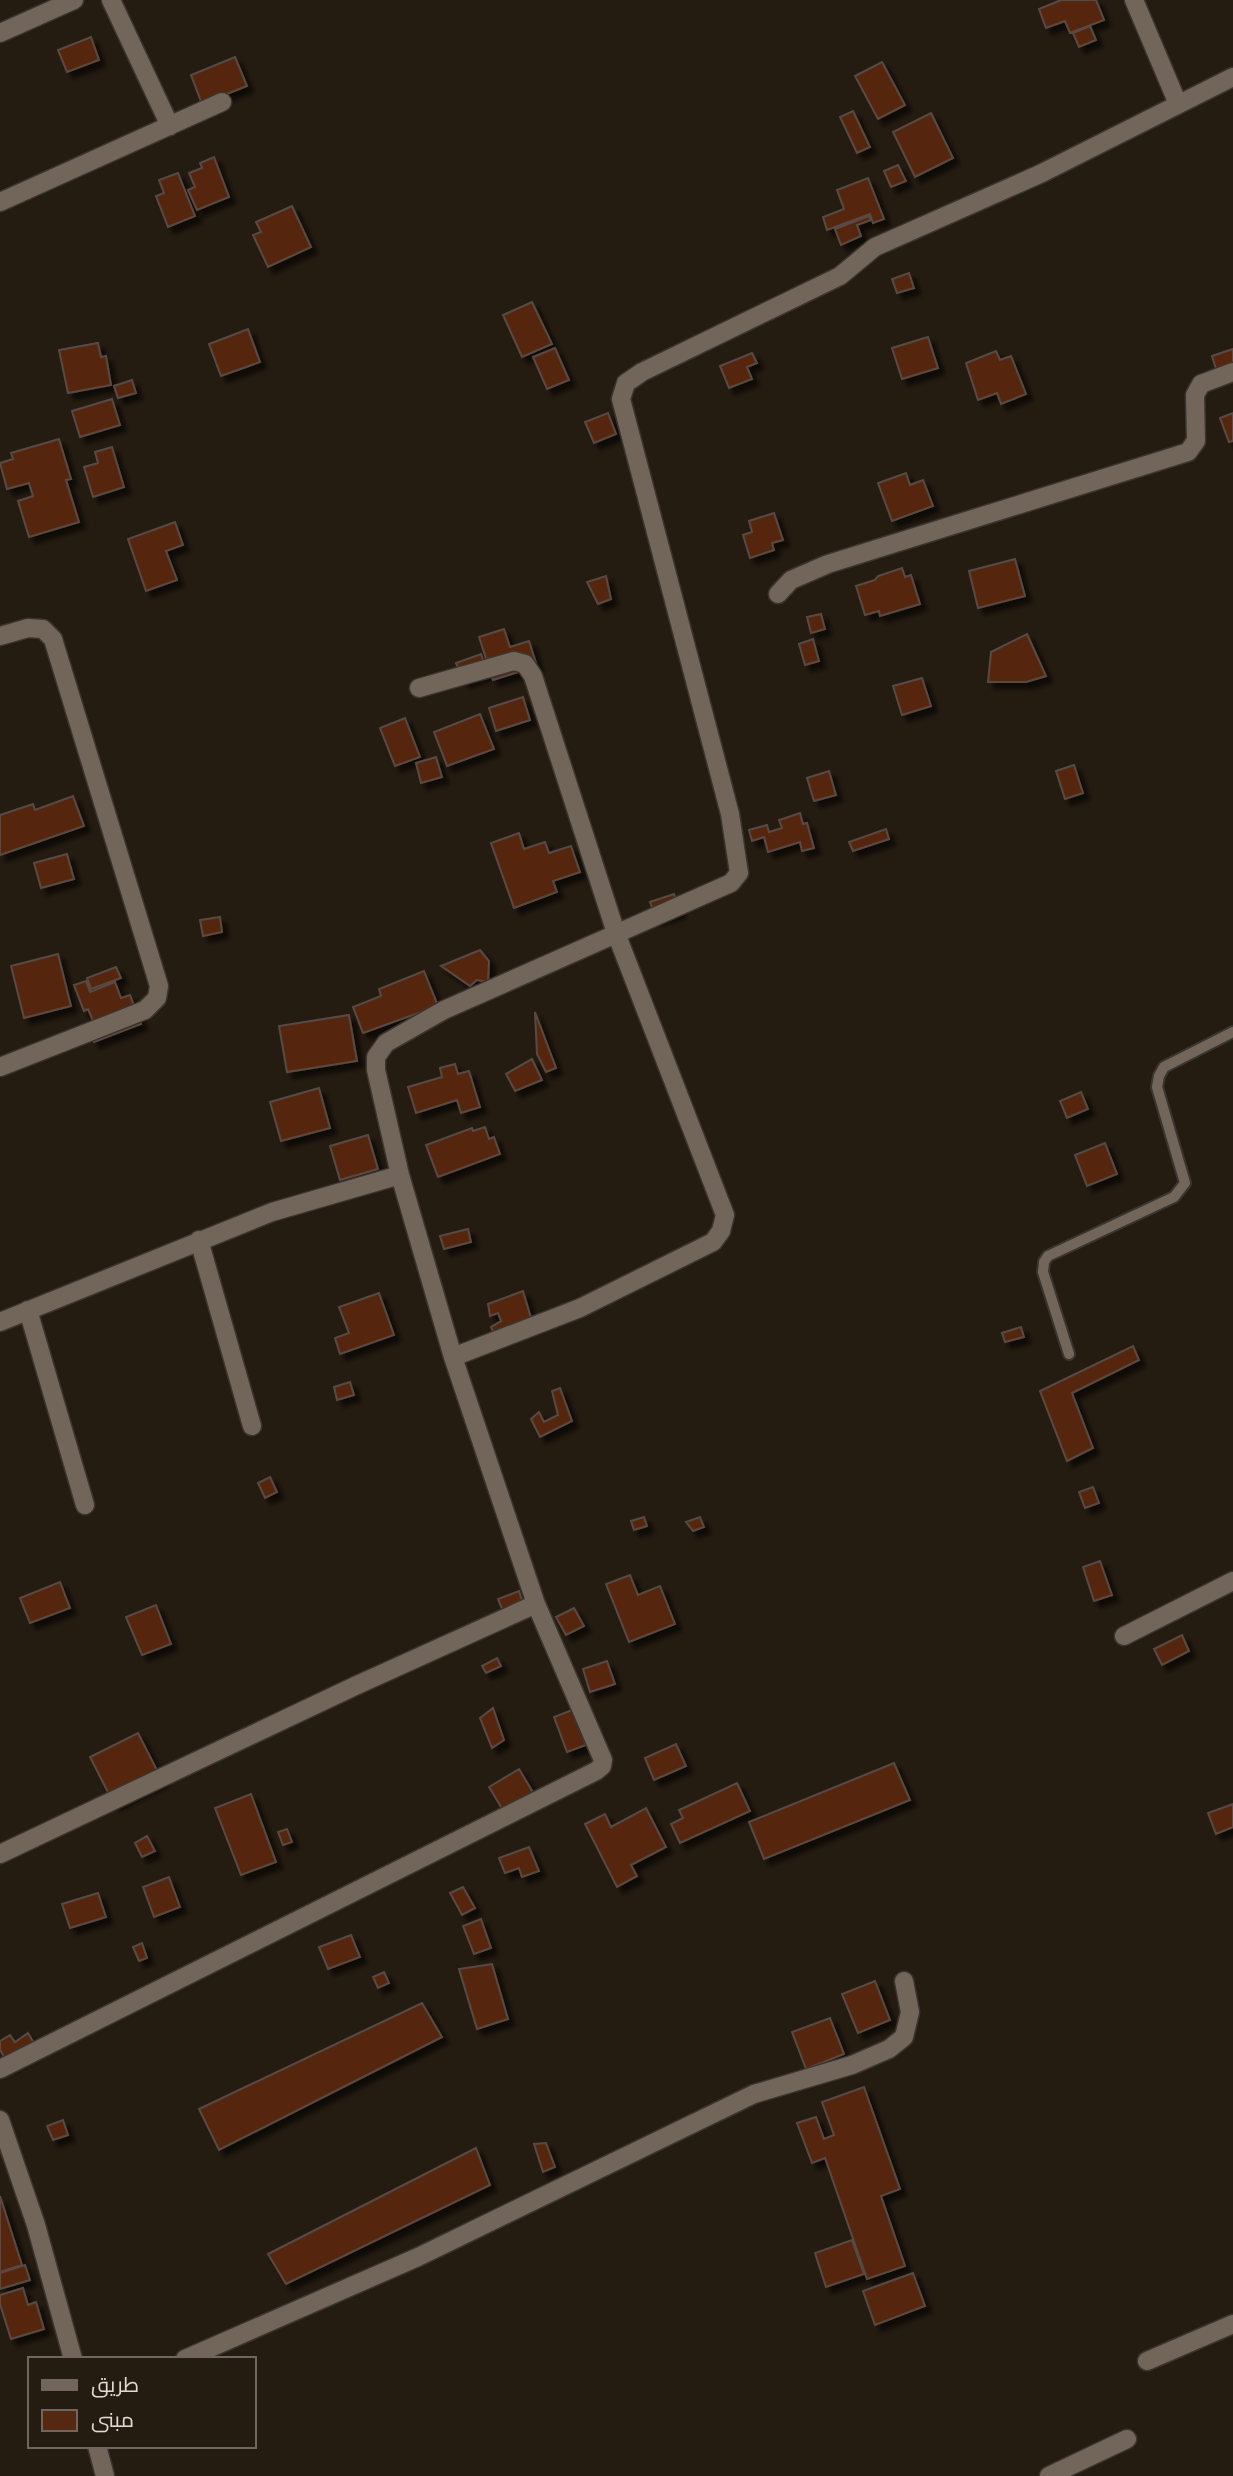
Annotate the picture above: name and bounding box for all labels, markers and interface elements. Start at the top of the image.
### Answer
legend [28,2357,256,2448]
text: طريق [91,2373,139,2398]
text: مبنى [91,2408,134,2433]

